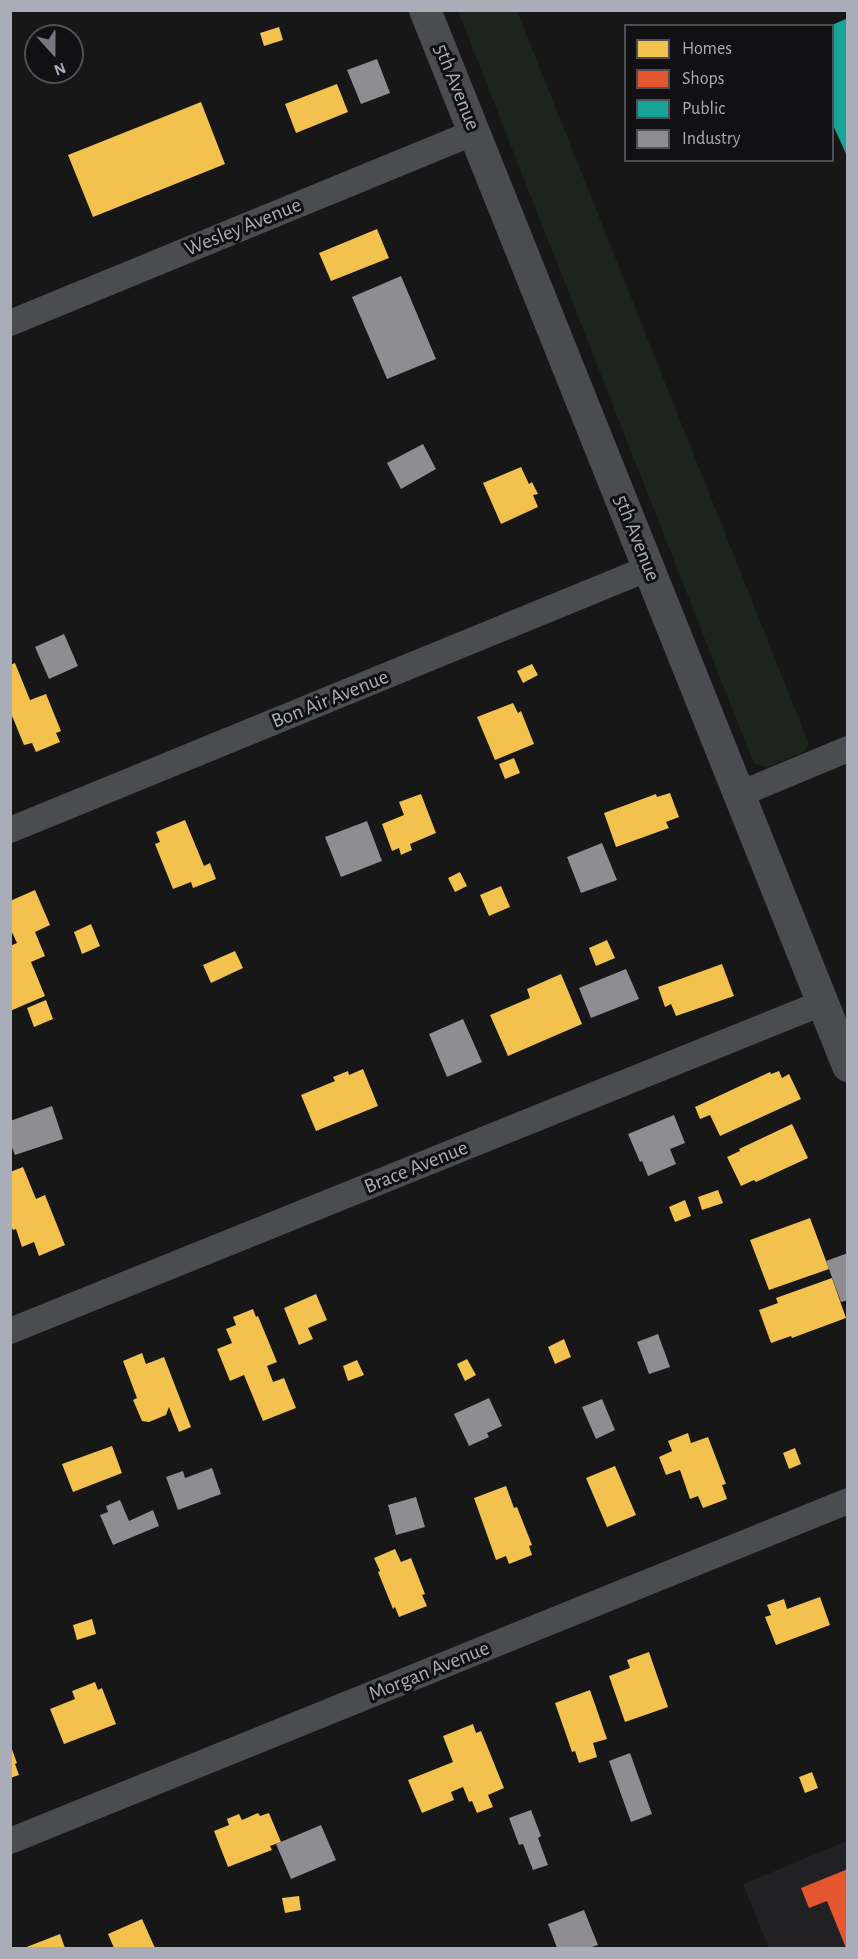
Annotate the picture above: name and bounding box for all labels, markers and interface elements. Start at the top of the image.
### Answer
north arrow [24,24,84,84]
legend [624,24,834,162]
street label: 5th Avenue [428,40,486,134]
text: Homes [682,40,732,58]
text: N [52,59,68,78]
text: Shops [682,70,724,88]
text: Public [682,100,725,118]
text: Industry [682,130,741,148]
street label: Wesley Avenue [181,192,305,262]
street label: 5th Avenue [608,491,666,585]
street label: Bon Air Avenue [268,664,392,734]
street label: Brace Avenue [360,1135,472,1199]
street label: Morgan Avenue [365,1635,493,1707]

